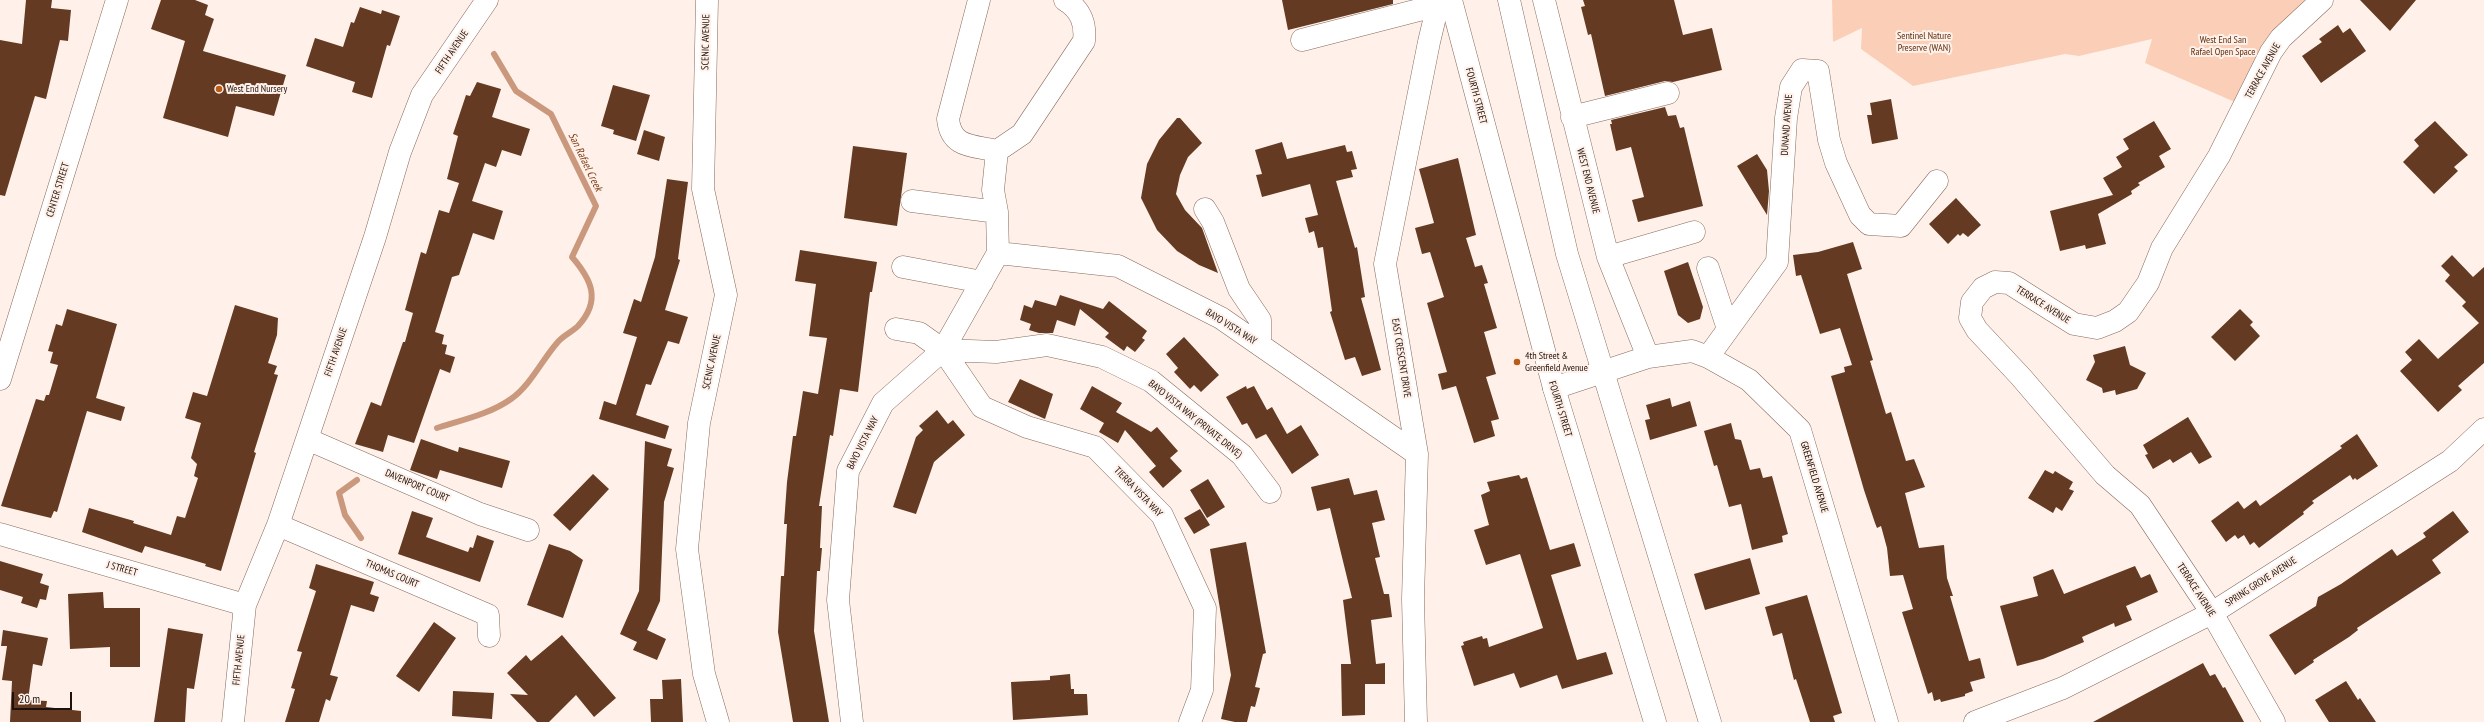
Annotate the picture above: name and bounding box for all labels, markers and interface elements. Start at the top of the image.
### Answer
street label: SCENIC AVENUE [700,14,712,70]
street label: FIFTH AVENUE [433,28,471,76]
park label: Sentinel Nature Preserve (WAN) [1897,30,1951,54]
park label: West End San Rafael Open Space [2191,34,2255,58]
street label: TERRACE AVENUE [2243,41,2283,101]
street label: FOURTH STREET [1463,67,1489,125]
place label: West End Nursery [227,83,287,95]
marker: West End Nursery [214,84,224,94]
street label: DUNAND AVENUE [1779,94,1795,156]
water label: San Rafael Creek [565,130,605,194]
street label: WEST END AVENUE [1574,147,1602,215]
street label: CENTER STREET [44,161,72,219]
street label: TERRACE AVENUE [2014,284,2072,326]
street label: BAYO VISTA WAY [1203,307,1259,347]
street label: EAST CRESCENT DRIVE [1389,318,1413,398]
street label: FIFTH AVENUE [322,326,350,378]
street label: SCENIC AVENUE [700,334,724,390]
place label: 4th Street & Greenfield Avenue [1525,350,1588,374]
marker: 4th Street & Greenfield Avenue [1512,357,1522,367]
street label: BAYO VISTA WAY (PRIVATE DRIVE) [1146,378,1244,460]
street label: FOURTH STREET [1546,380,1574,438]
street label: BAYO VISTA WAY [845,414,881,472]
street label: GREENFIELD AVENUE [1797,440,1831,514]
street label: TIERRA VISTA WAY [1111,465,1165,519]
street label: DAVENPORT COURT [383,467,451,505]
street label: SPRING GROVE AVENUE [2223,555,2299,609]
street label: THOMAS COURT [364,557,420,591]
street label: J STREET [105,559,139,579]
street label: TERRACE AVENUE [2174,561,2218,619]
street label: FIFTH AVENUE [230,634,248,686]
scale bar [14,684,74,710]
text: 20 m [19,691,40,706]

